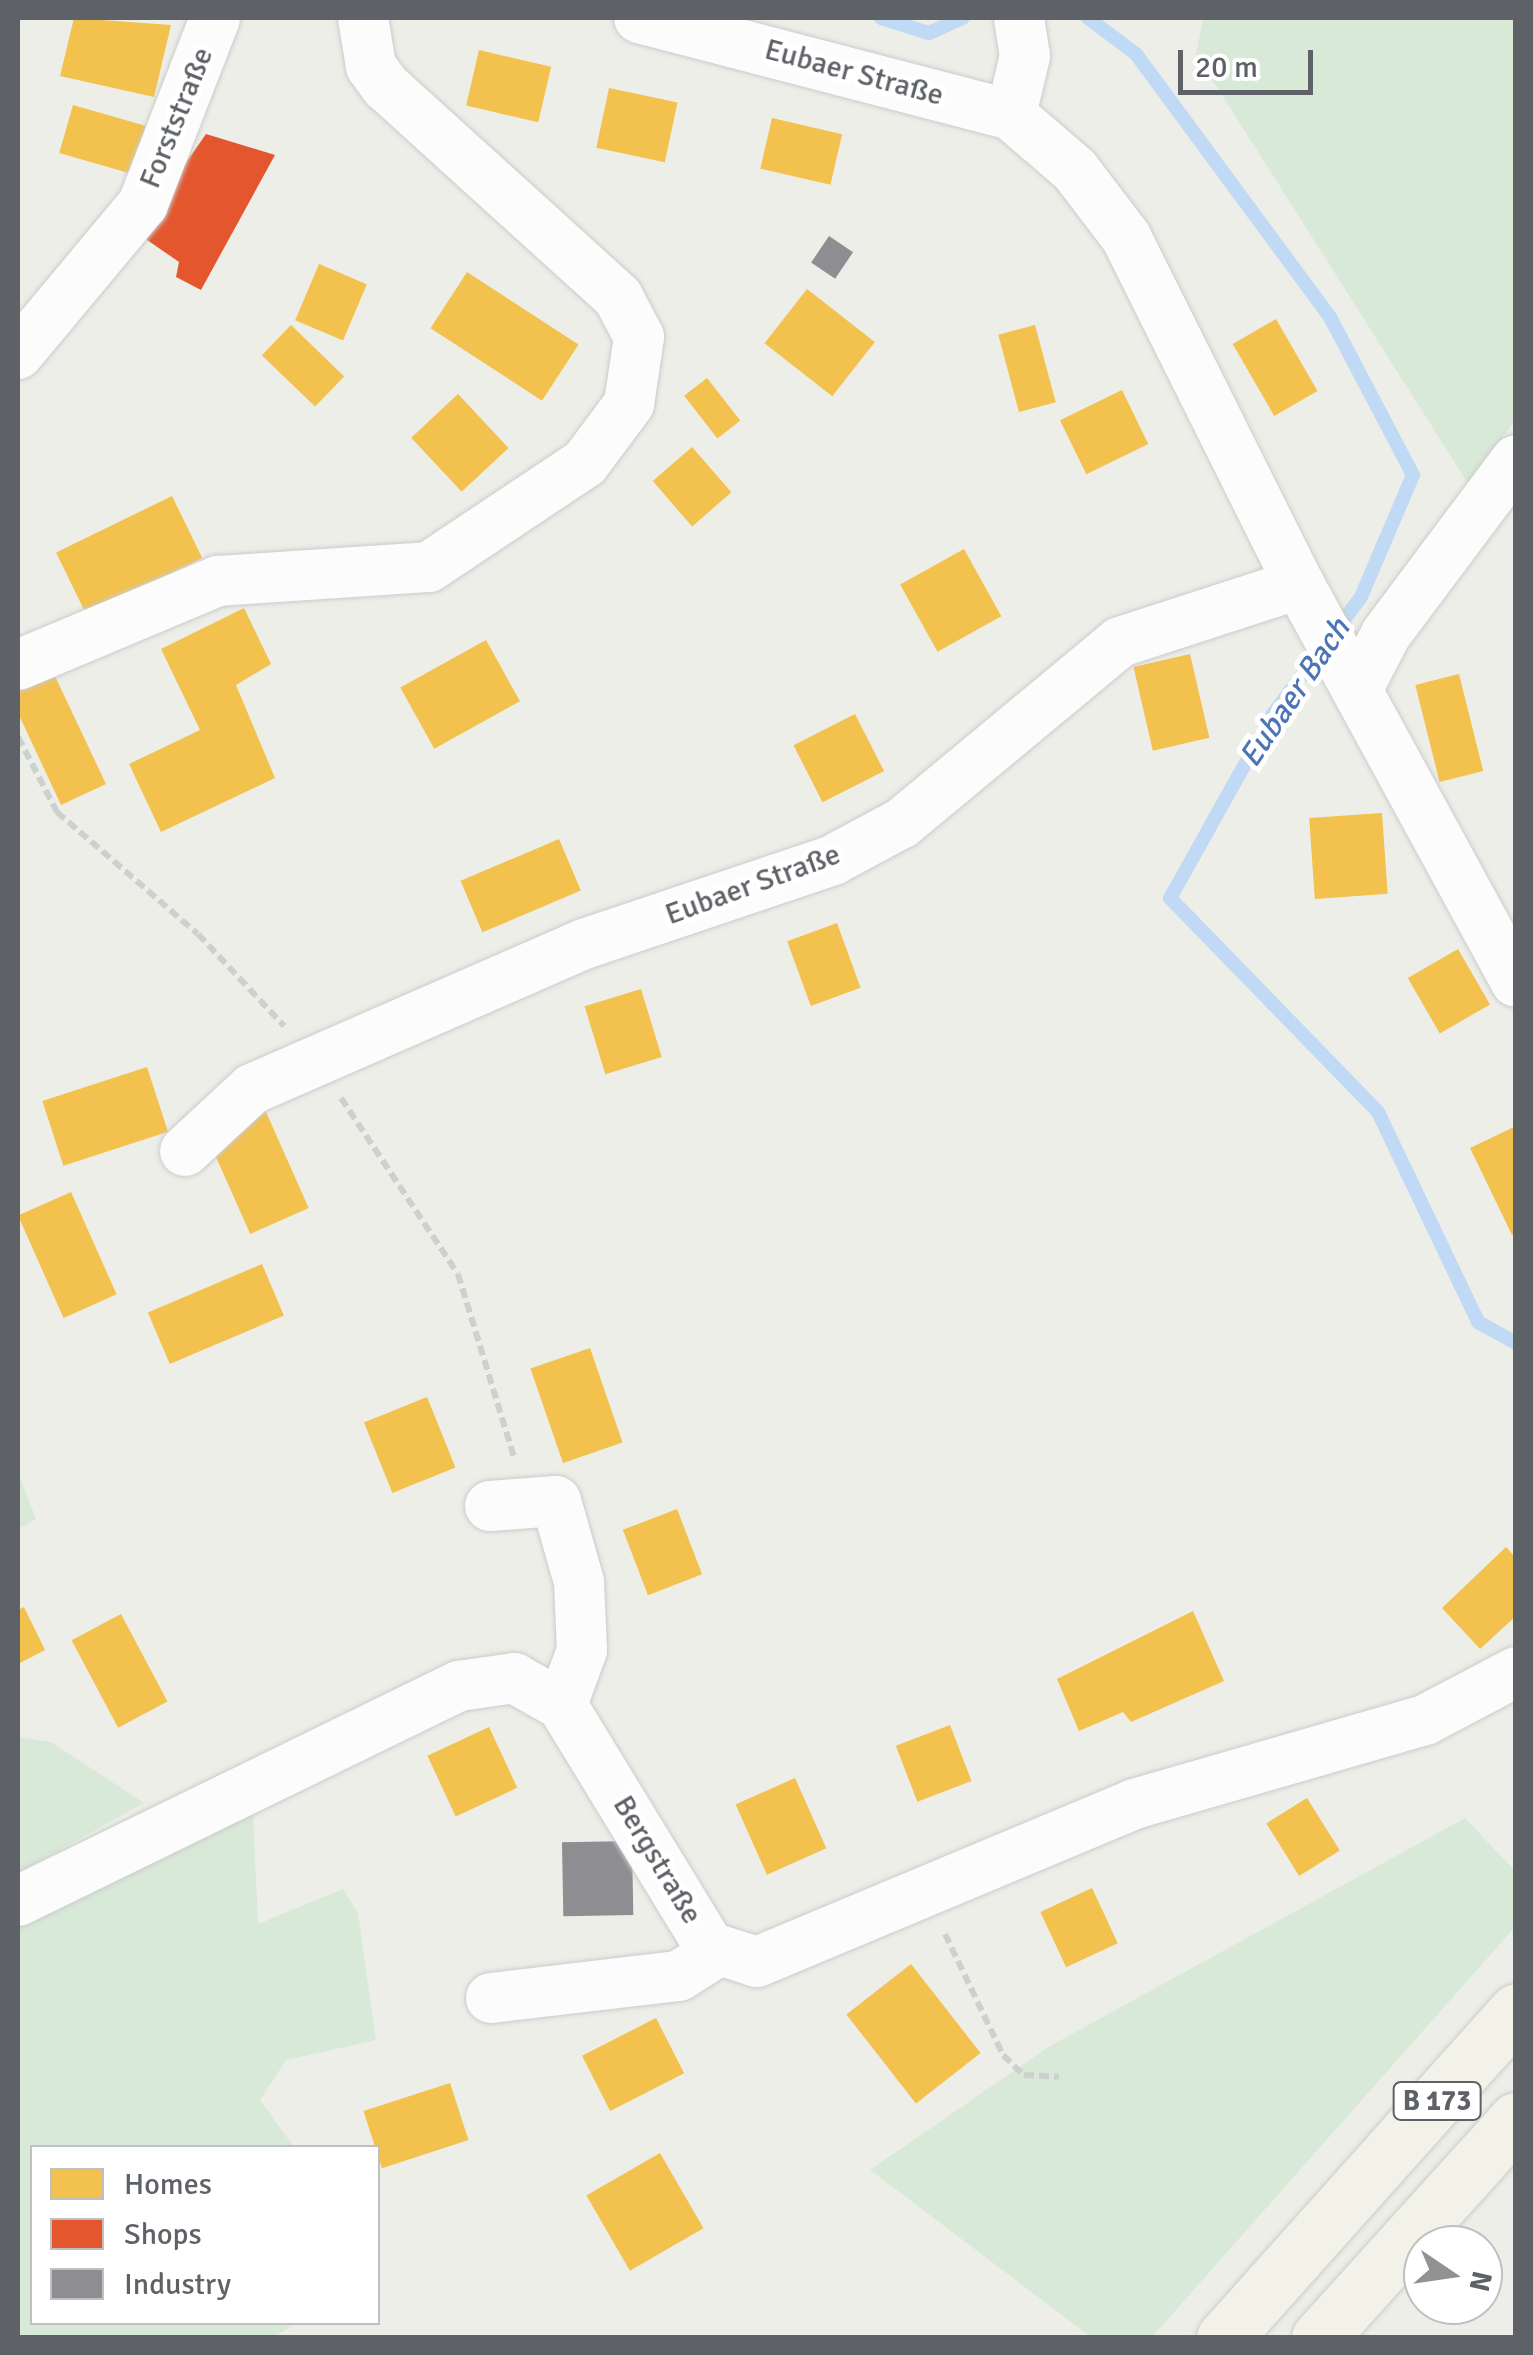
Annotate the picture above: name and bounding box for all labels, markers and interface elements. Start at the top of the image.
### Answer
scale bar [1183,30,1318,92]
street label: Eubaer Straße [761,32,947,114]
street label: Forststraße [132,42,222,194]
text: 20 m [1195,49,1258,86]
water label: Eubaer Bach [1231,611,1359,775]
street label: Eubaer Straße [661,837,845,933]
street label: Bergstraße [605,1789,709,1931]
road number: B 173 [1392,2078,1482,2124]
legend [30,2145,380,2325]
text: Homes [124,2166,212,2203]
text: Shops [124,2216,202,2253]
north arrow [1403,2225,1503,2325]
text: Industry [124,2266,231,2303]
text: N [1462,2268,1499,2295]

